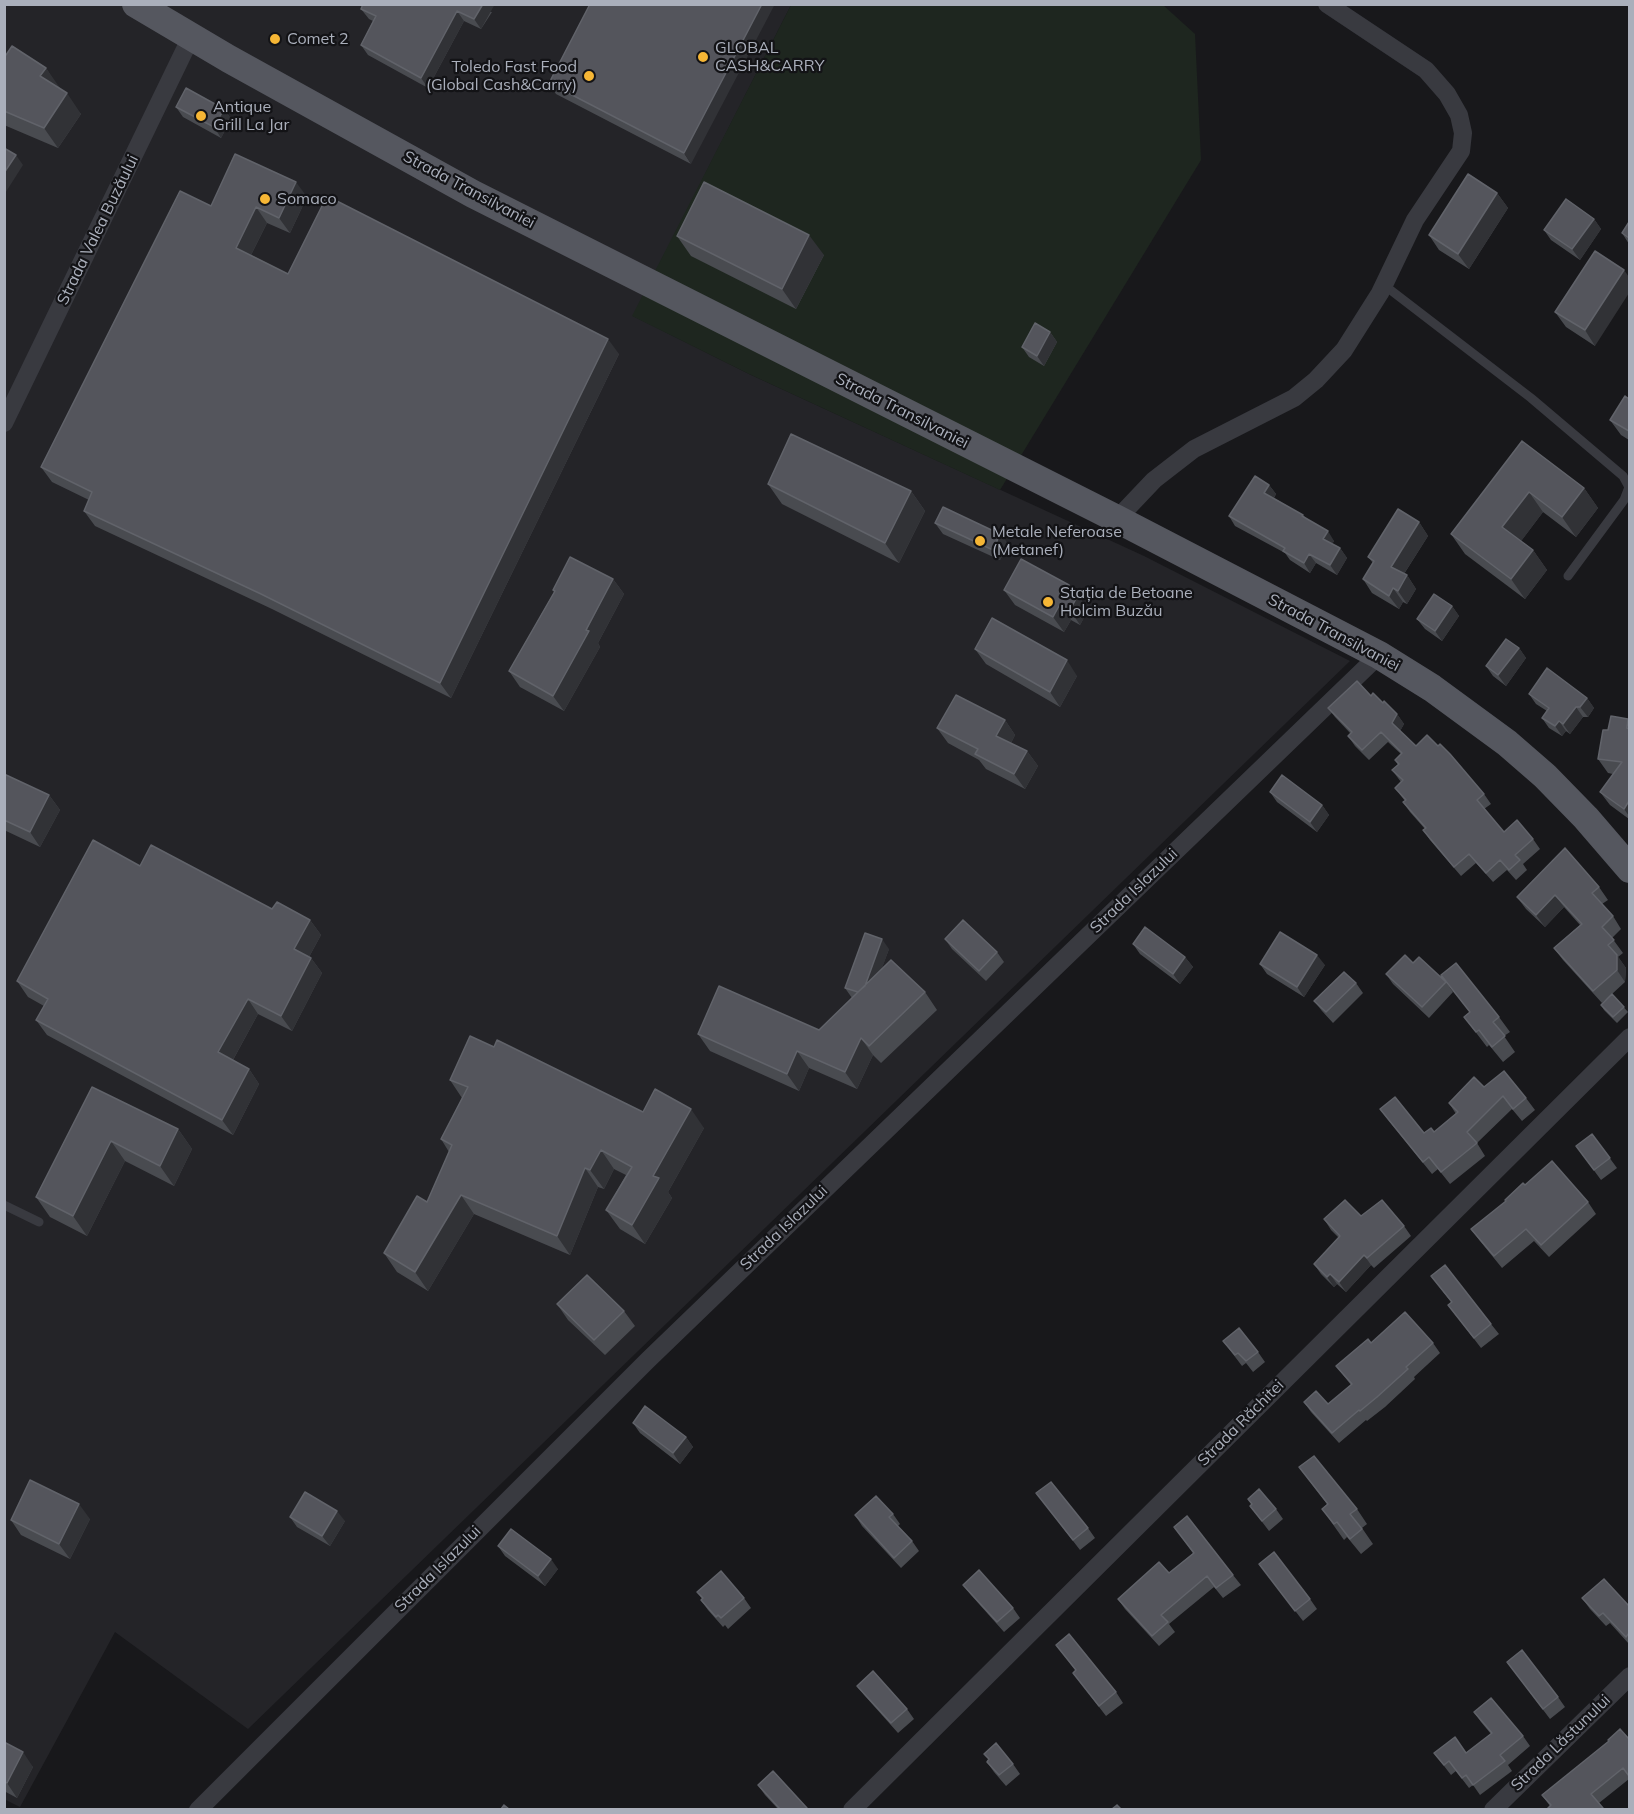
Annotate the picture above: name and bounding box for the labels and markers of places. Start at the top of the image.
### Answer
place label: Comet 2 [287,29,349,49]
marker: Comet 2 [268,32,282,46]
place label: GLOBAL CASH&CARRY [715,38,824,76]
marker: GLOBAL CASH&CARRY [696,50,710,64]
place label: Toledo Fast Food (Global Cash&Carry) [426,57,577,95]
marker: Toledo Fast Food (Global Cash&Carry) [582,69,596,83]
place label: Antique Grill La Jar [213,97,289,135]
marker: Antique Grill La Jar [194,109,208,123]
place label: Somaco [277,189,337,209]
marker: Somaco [258,192,272,206]
place label: Metale Neferoase (Metanef) [992,522,1122,560]
marker: Metale Neferoase (Metanef) [973,534,987,548]
place label: Stația de Betoane Holcim Buzău [1060,583,1193,621]
marker: Stația de Betoane Holcim Buzău [1041,595,1055,609]

